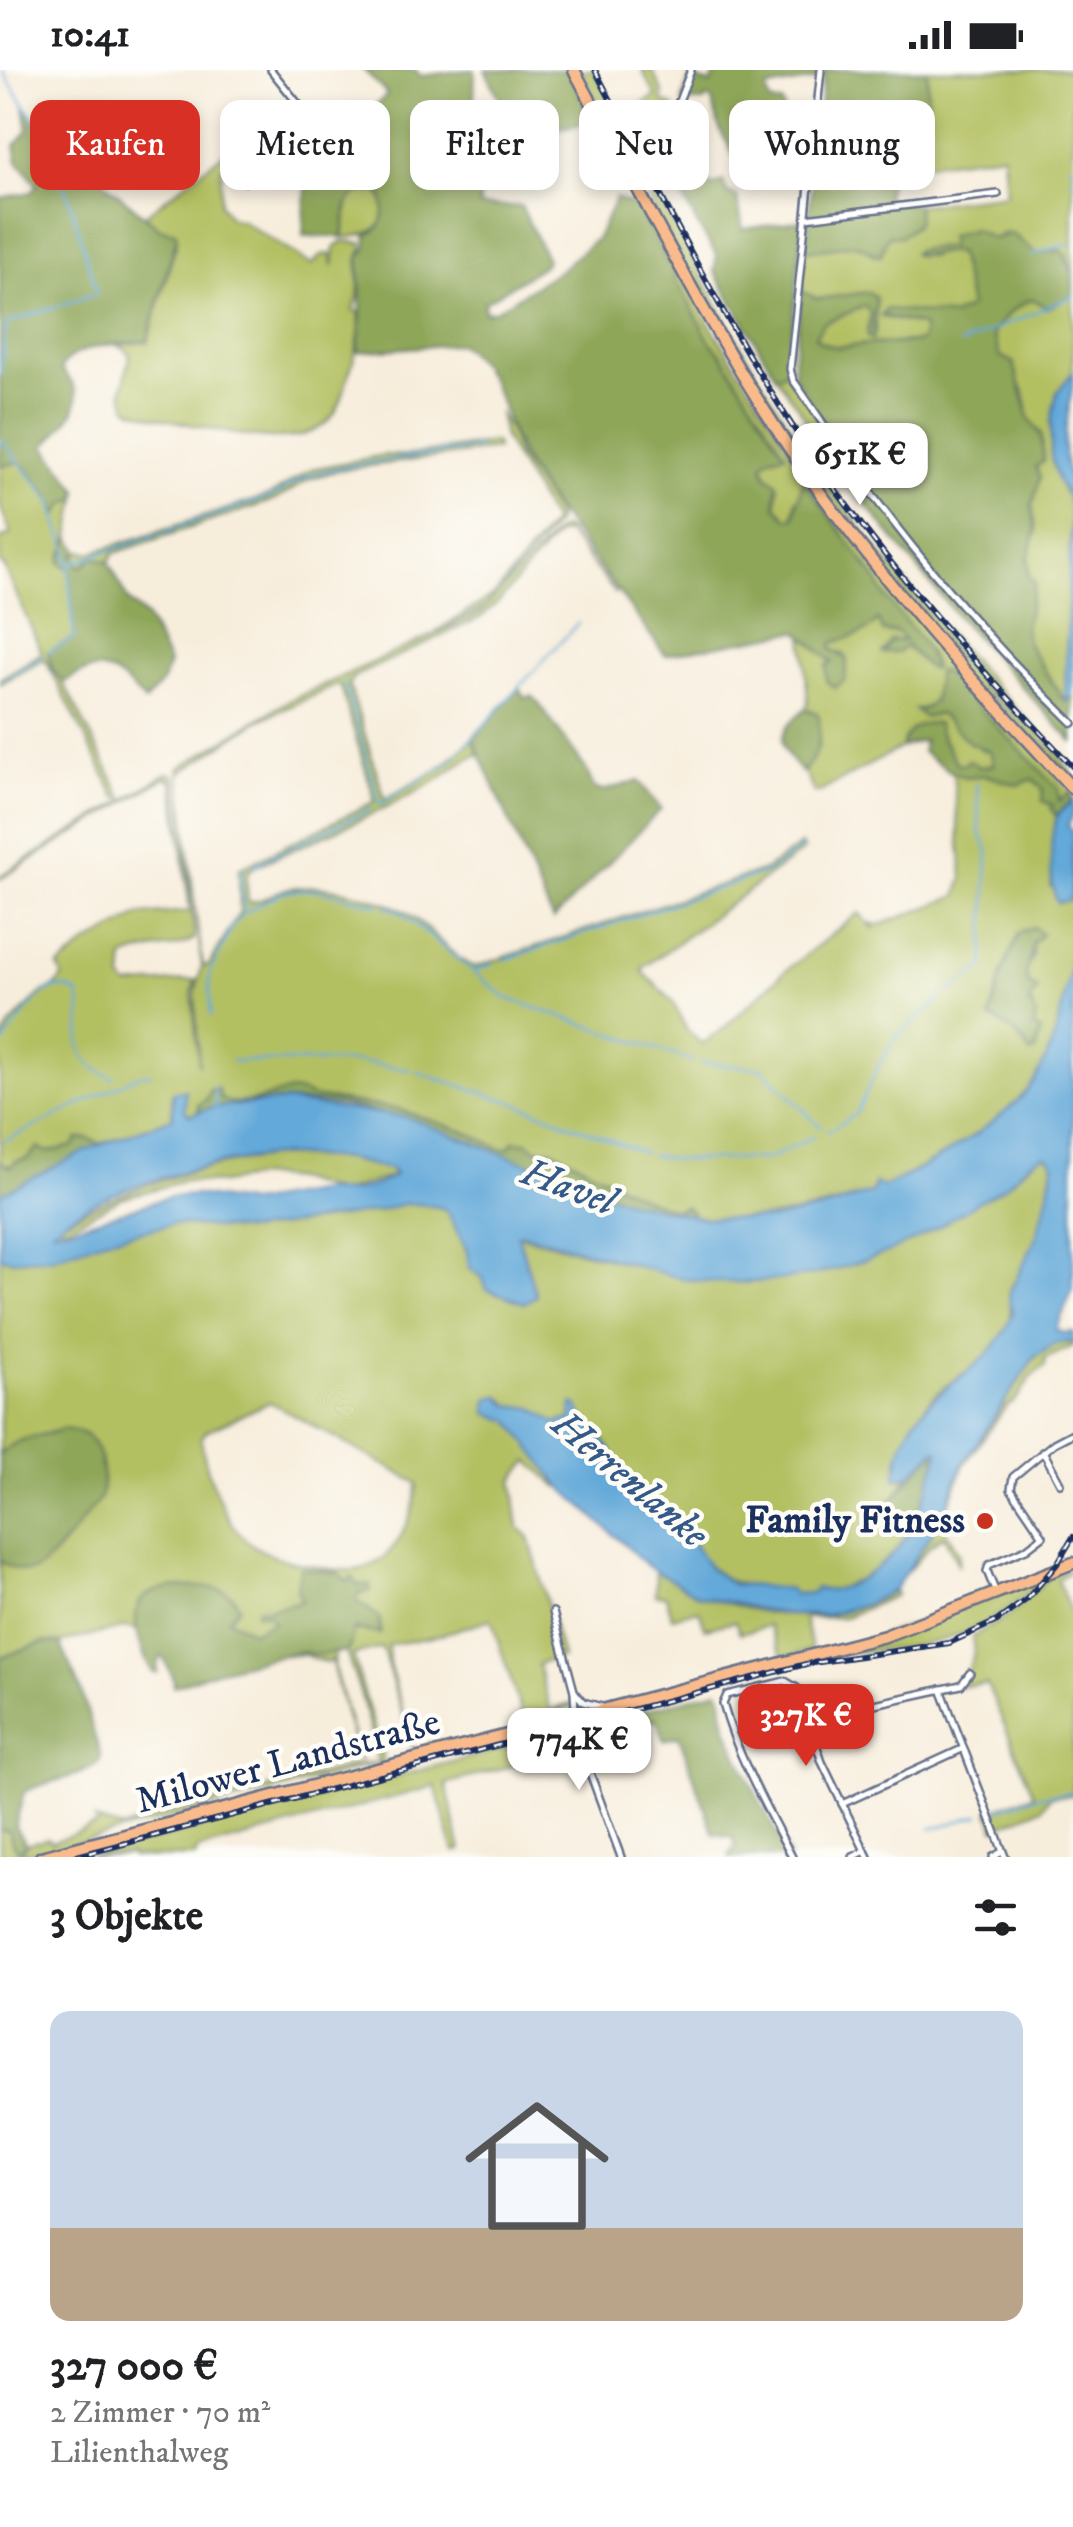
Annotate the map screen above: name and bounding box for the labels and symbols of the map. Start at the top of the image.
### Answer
pin: 651K € [779,423,941,508]
water label: Havel [513,1148,625,1229]
water label: Herrenlanke [540,1399,719,1561]
place label: Family Fitness [745,1497,965,1545]
marker: Family Fitness [974,1510,996,1532]
pin: 327K € [725,1684,887,1769]
street label: Milower Landstraße [131,1698,445,1826]
pin: 774K € [498,1708,660,1793]

